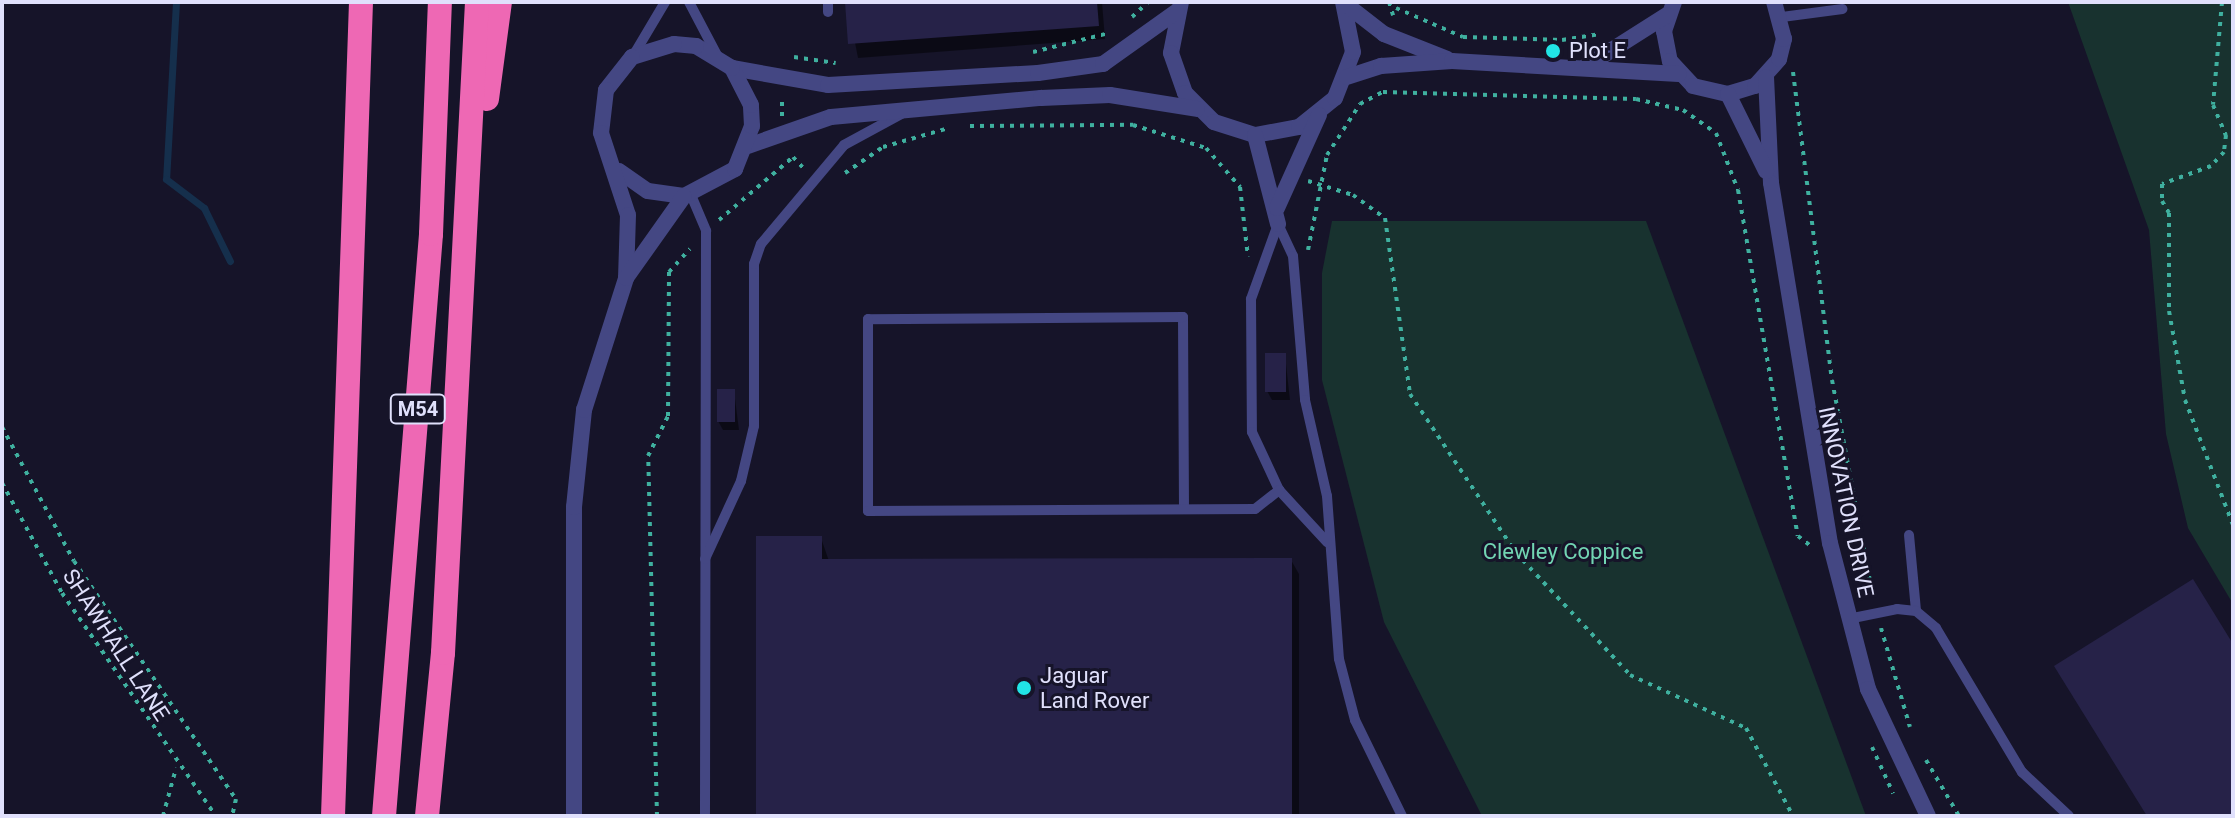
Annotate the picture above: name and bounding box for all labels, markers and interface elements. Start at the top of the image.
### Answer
place label: Plot E [1569,38,1626,64]
marker: Plot E [1544,42,1562,60]
road number: M54 [388,393,448,425]
street label: INNOVATION DRIVE [1813,404,1879,600]
park label: Clewley Coppice [1483,539,1643,565]
street label: SHAWHALL LANE [57,564,175,726]
place label: Jaguar Land Rover [1040,662,1149,714]
marker: Jaguar Land Rover [1015,679,1033,697]

